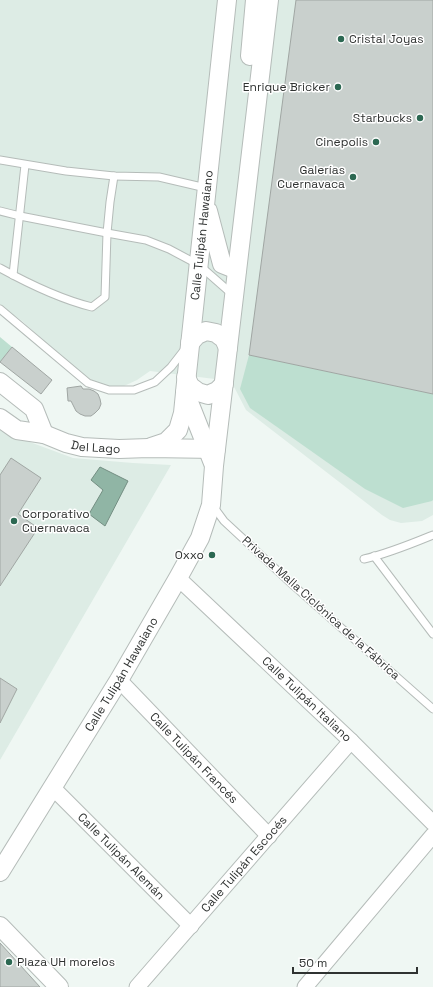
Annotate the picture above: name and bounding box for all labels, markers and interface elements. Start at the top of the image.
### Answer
place label: Cristal Joyas [349,31,424,47]
marker: Cristal Joyas [336,34,346,44]
place label: Enrique Bricker [243,79,330,95]
marker: Enrique Bricker [333,82,343,92]
place label: Starbucks [353,110,412,126]
marker: Starbucks [415,113,425,123]
place label: Cinepolis [316,134,368,150]
marker: Cinepolis [371,137,381,147]
place label: Galerías Cuernavaca [277,162,345,192]
street label: Calle Tulipán Hawaiano [187,169,217,301]
marker: Galerías Cuernavaca [348,172,358,182]
street label: Del Lago [69,437,121,457]
place label: Corporativo Cuernavaca [22,506,90,536]
marker: Corporativo Cuernavaca [9,516,19,526]
street label: Privada Malla Ciclónica de la Fábrica [239,533,404,683]
place label: Oxxo [175,547,204,563]
marker: Oxxo [207,550,217,560]
street label: Calle Tulipán Hawaiano [81,614,162,735]
street label: Calle Tulipán Italiano [258,653,355,746]
street label: Calle Tulipán Francés [146,709,241,807]
street label: Calle Tulipán Alemán [74,809,168,903]
street label: Calle Tulipán Escocés [197,812,290,916]
scale bar [293,949,417,975]
place label: Plaza UH morelos [17,954,115,970]
text: 50 m [299,955,327,971]
marker: Plaza UH morelos [4,957,14,967]

